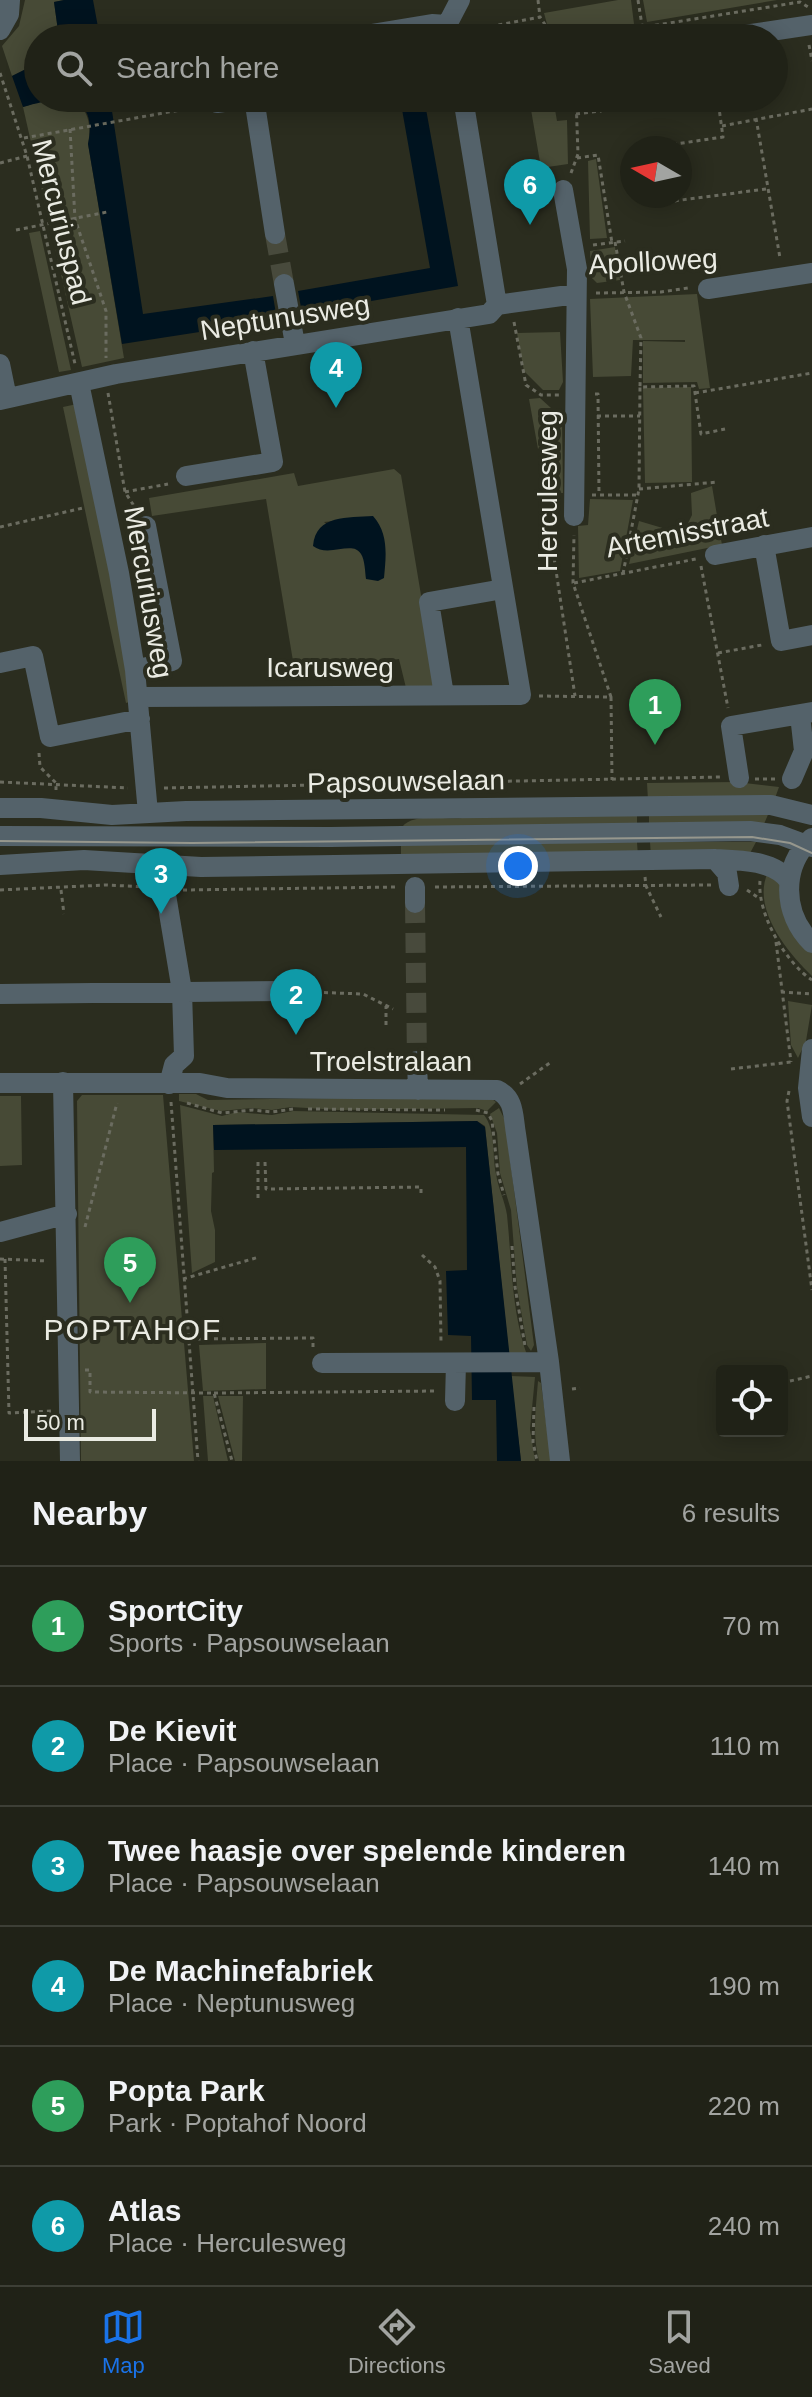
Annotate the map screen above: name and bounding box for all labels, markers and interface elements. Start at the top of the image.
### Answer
search box [24,24,788,112]
icon: search [52,46,96,90]
text: Search here [116,51,279,84]
street label: Mercuriuspad [26,136,97,308]
north arrow [620,136,692,208]
pin: 6 [504,159,556,225]
street label: Apolloweg [588,243,718,280]
street label: Neptunusweg [198,289,372,346]
pin: 4 [310,342,362,408]
street label: Herculesweg [532,410,563,572]
street label: Artemisstraat [603,502,771,563]
street label: Mercuriusweg [118,504,179,681]
street label: Icarusweg [266,652,394,683]
pin: 1 [629,679,681,745]
street label: Papsouwselaan [307,764,505,799]
your location [498,846,538,886]
pin: 3 [135,848,187,914]
pin: 2 [270,969,322,1035]
street label: Troelstralaan [310,1046,472,1077]
pin: 5 [104,1237,156,1303]
district label: POPTAHOF [44,1313,222,1346]
map controls [716,1365,788,1437]
button: locate [716,1365,788,1437]
scale bar [24,1405,156,1441]
text: 50 m [36,1410,85,1435]
text: Nearby [32,1494,147,1532]
text: 6 results [682,1498,780,1528]
text: SportCity [108,1594,243,1627]
text: 1 [51,1611,65,1641]
text: 70 m [722,1611,780,1641]
text: Sports · Papsouwselaan [108,1628,390,1658]
text: De Kievit [108,1714,236,1747]
text: 2 [51,1731,65,1761]
text: 110 m [710,1731,780,1761]
text: Place · Papsouwselaan [108,1748,380,1778]
text: Twee haasje over spelende kinderen [108,1834,626,1867]
text: 3 [51,1851,65,1881]
text: 140 m [708,1851,780,1881]
text: Place · Papsouwselaan [108,1868,380,1898]
text: De Machinefabriek [108,1954,373,1987]
text: 4 [51,1971,65,2001]
text: 190 m [708,1971,780,2001]
text: Place · Neptunusweg [108,1988,355,2018]
text: Popta Park [108,2074,265,2107]
text: 5 [51,2091,65,2121]
text: 220 m [708,2091,780,2121]
text: Park · Poptahof Noord [108,2108,367,2138]
text: Atlas [108,2194,181,2227]
text: 6 [51,2211,65,2241]
text: 240 m [708,2211,780,2241]
text: Place · Herculesweg [108,2228,346,2258]
tab: Map [101,2305,145,2379]
tab: Directions [348,2305,446,2379]
tab: Saved [648,2305,711,2379]

